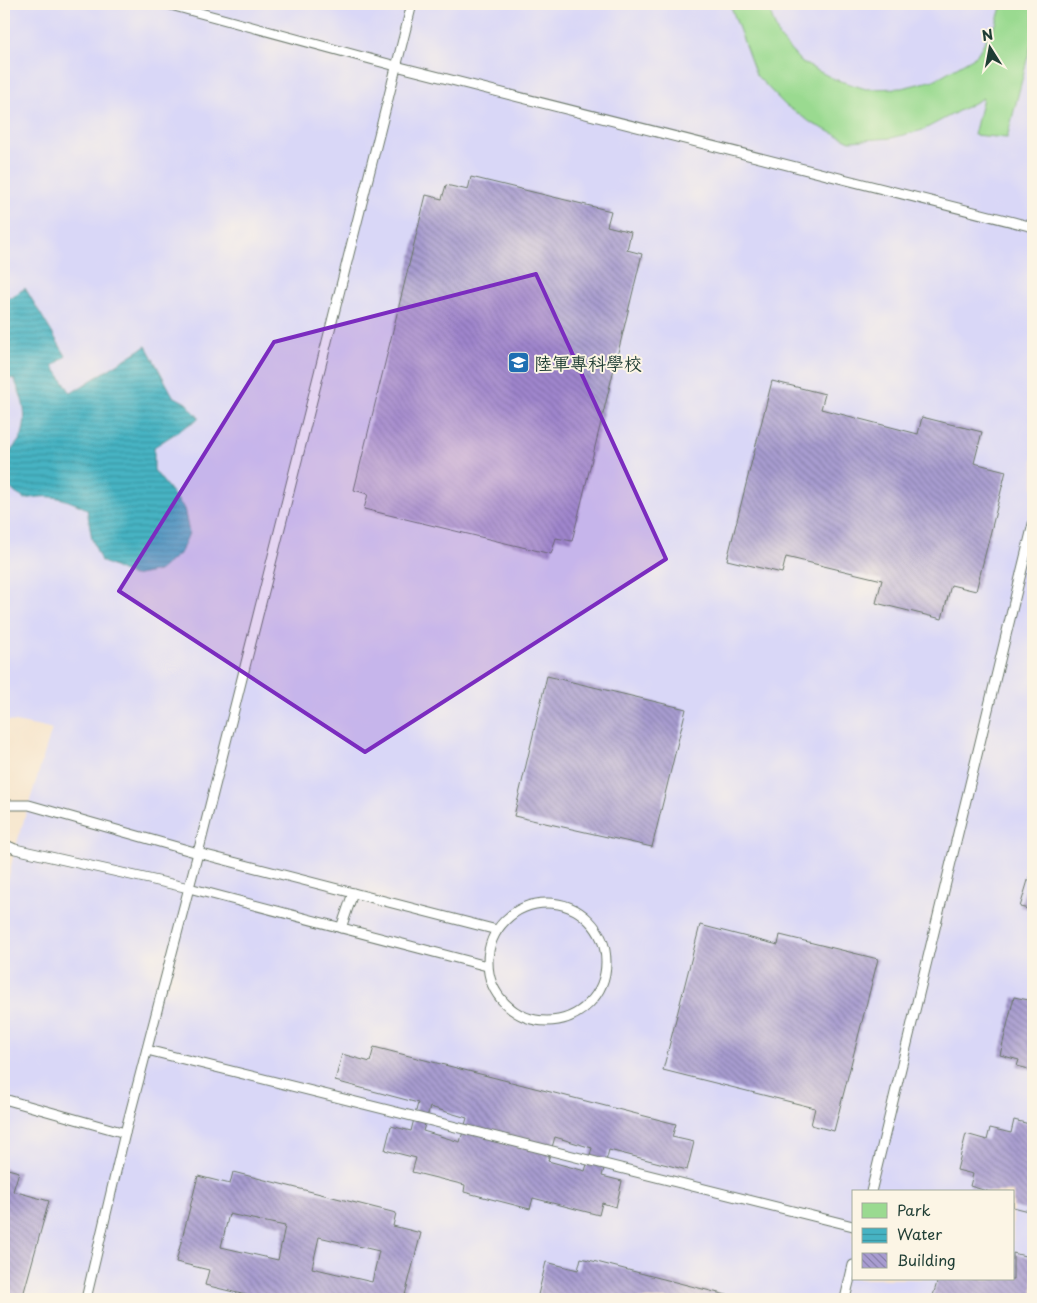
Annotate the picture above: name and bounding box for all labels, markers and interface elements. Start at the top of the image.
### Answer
north arrow [964,22,1014,72]
text: N [980,23,995,46]
place label: 陸軍專科學校 [534,349,642,376]
school or university icon: 陸軍專科學校 [506,350,530,374]
legend [852,1190,1014,1280]
text: Park [897,1198,931,1221]
text: Water [897,1222,942,1245]
text: Building [897,1248,956,1271]

